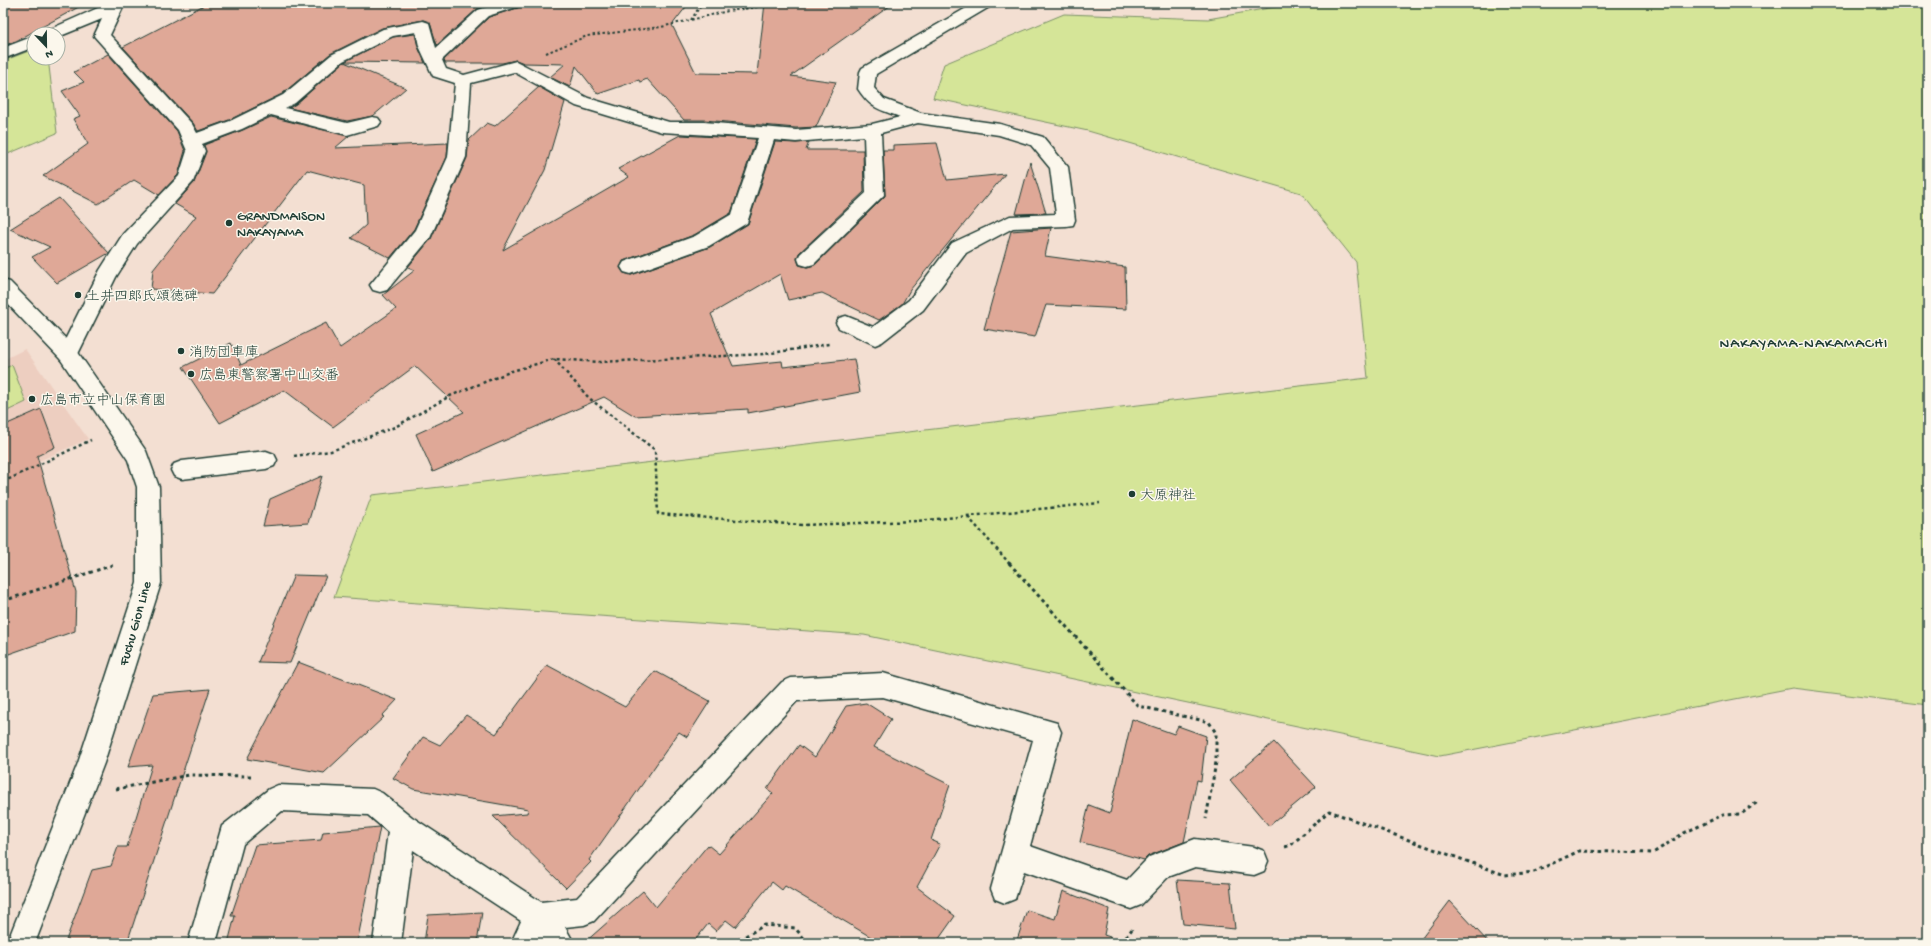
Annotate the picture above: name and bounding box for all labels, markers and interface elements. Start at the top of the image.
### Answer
north arrow [26,26,66,66]
text: N [43,47,55,60]
place label: GRANDMAISON NAKAYAMA [237,209,325,242]
marker: GRANDMAISON NAKAYAMA [224,218,234,228]
place label: 土井四郎氏頌徳碑 [86,289,198,306]
marker: 土井四郎氏頌徳碑 [73,290,83,300]
district label: NAKAYAMA-NAKAMACHI [1720,335,1888,353]
place label: 消防団車庫 [189,345,259,362]
marker: 消防団車庫 [176,346,186,356]
place label: 広島東警察署中山交番 [199,368,339,385]
marker: 広島東警察署中山交番 [186,369,196,379]
place label: 広島市立中山保育園 [40,393,166,410]
marker: 広島市立中山保育園 [27,394,37,404]
place label: 大原神社 [1140,488,1196,505]
marker: 大原神社 [1127,489,1137,499]
street label: Fuchu Gion Line [116,579,157,669]

